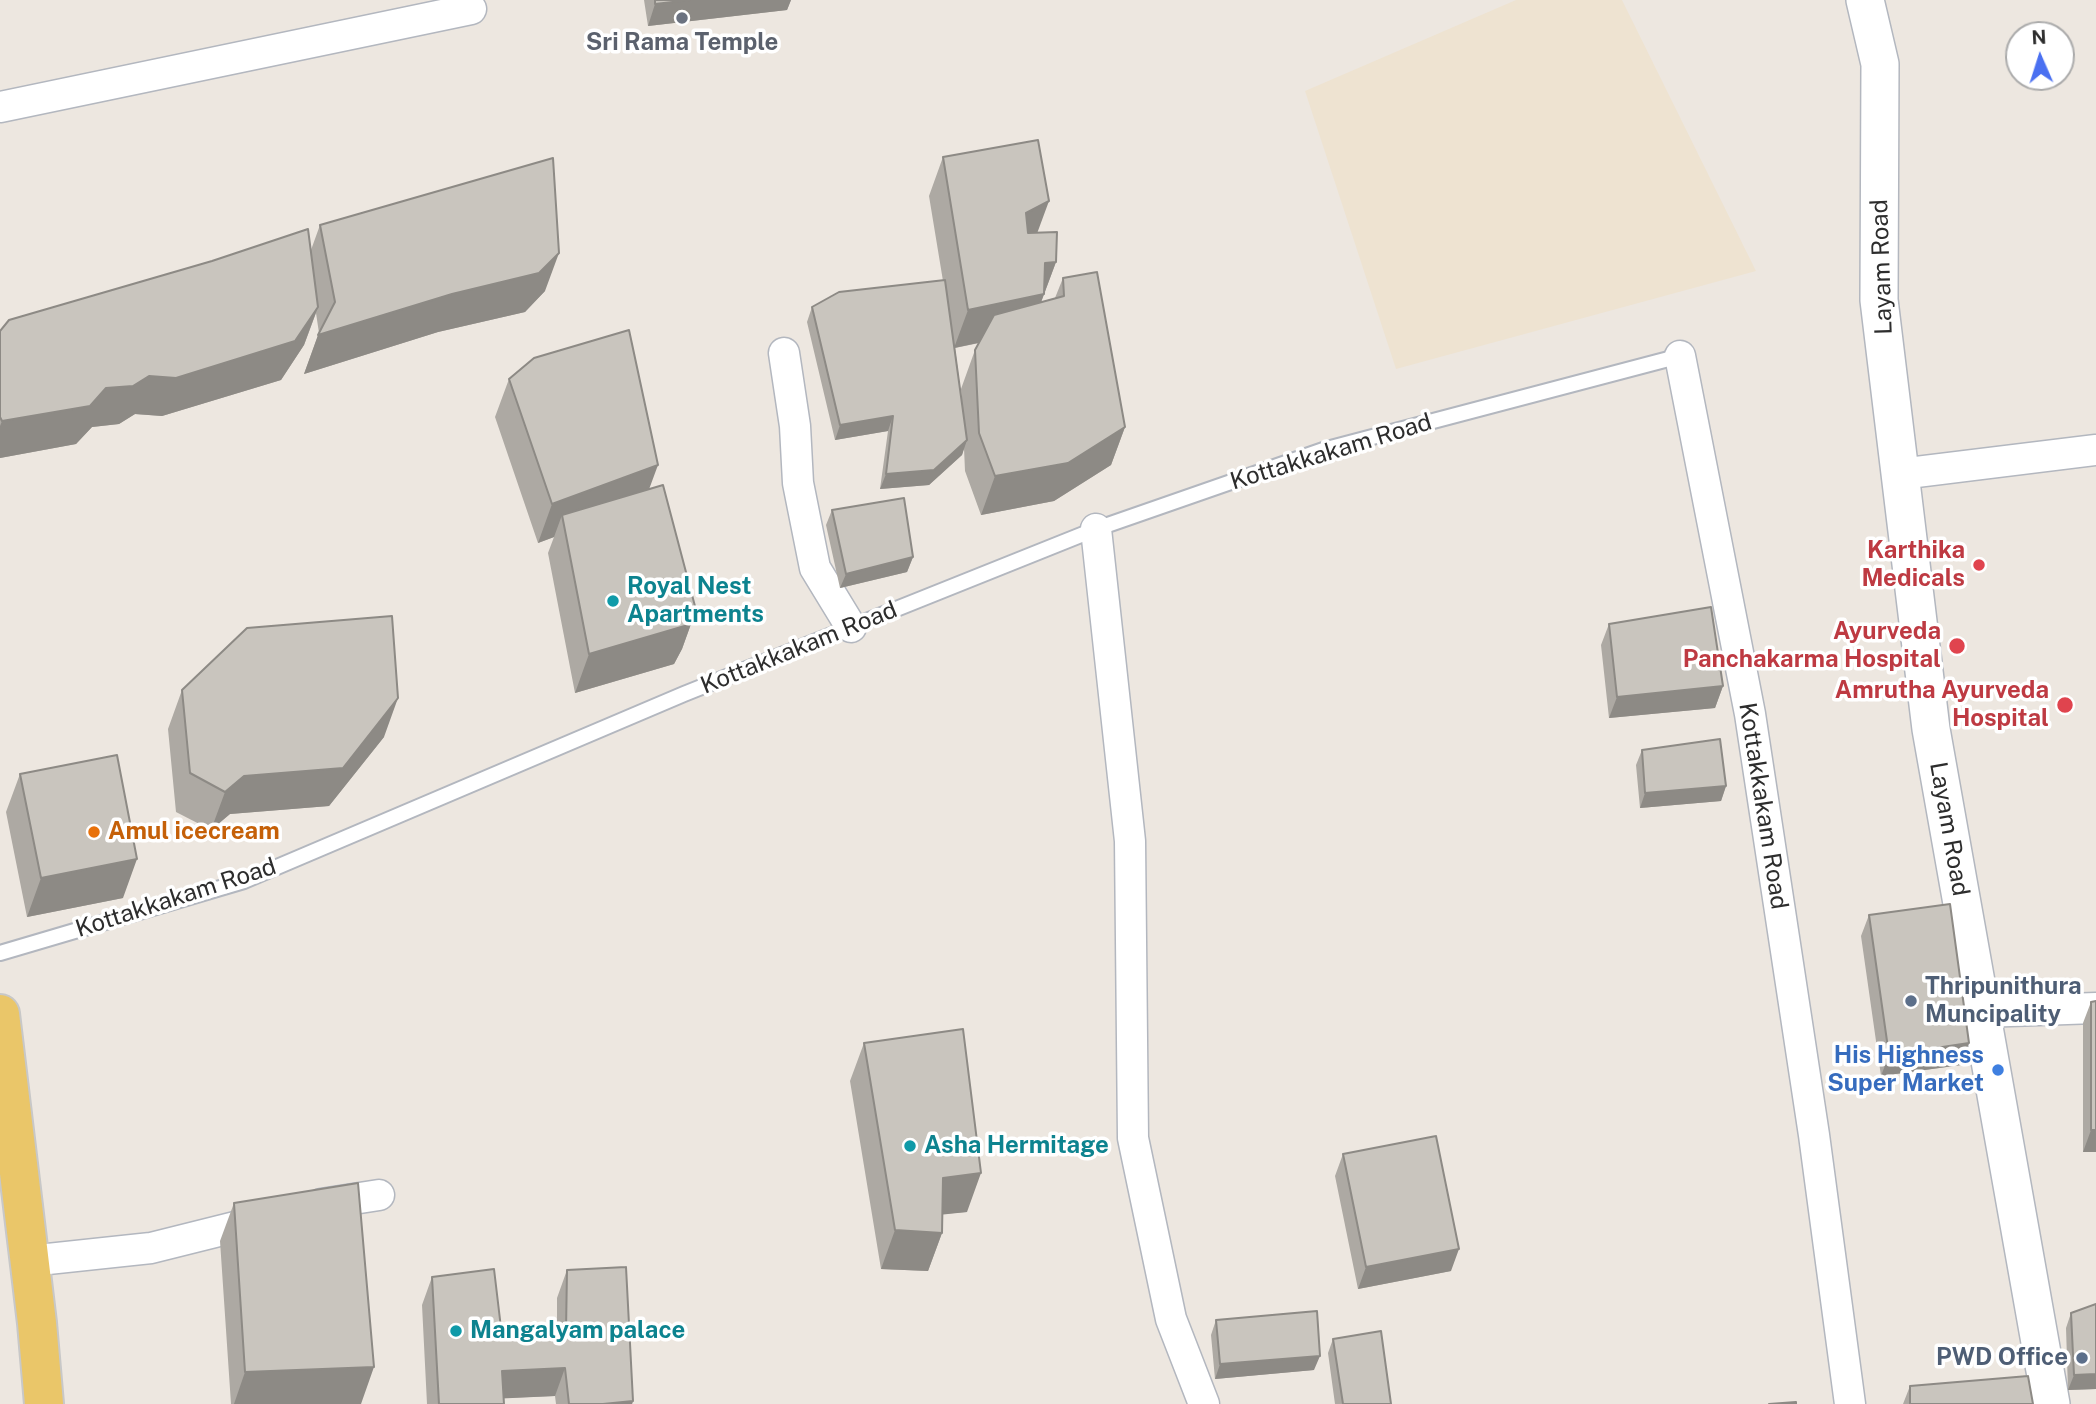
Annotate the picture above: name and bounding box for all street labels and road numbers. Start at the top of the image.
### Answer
street label: Layam Road [1865,199,1899,335]
street label: Kottakkakam Road [1227,408,1435,496]
street label: Kottakkakam Road [697,595,901,701]
street label: Kottakkakam Road [1732,700,1794,912]
street label: Layam Road [1923,760,1975,898]
street label: Kottakkakam Road [72,852,280,944]

